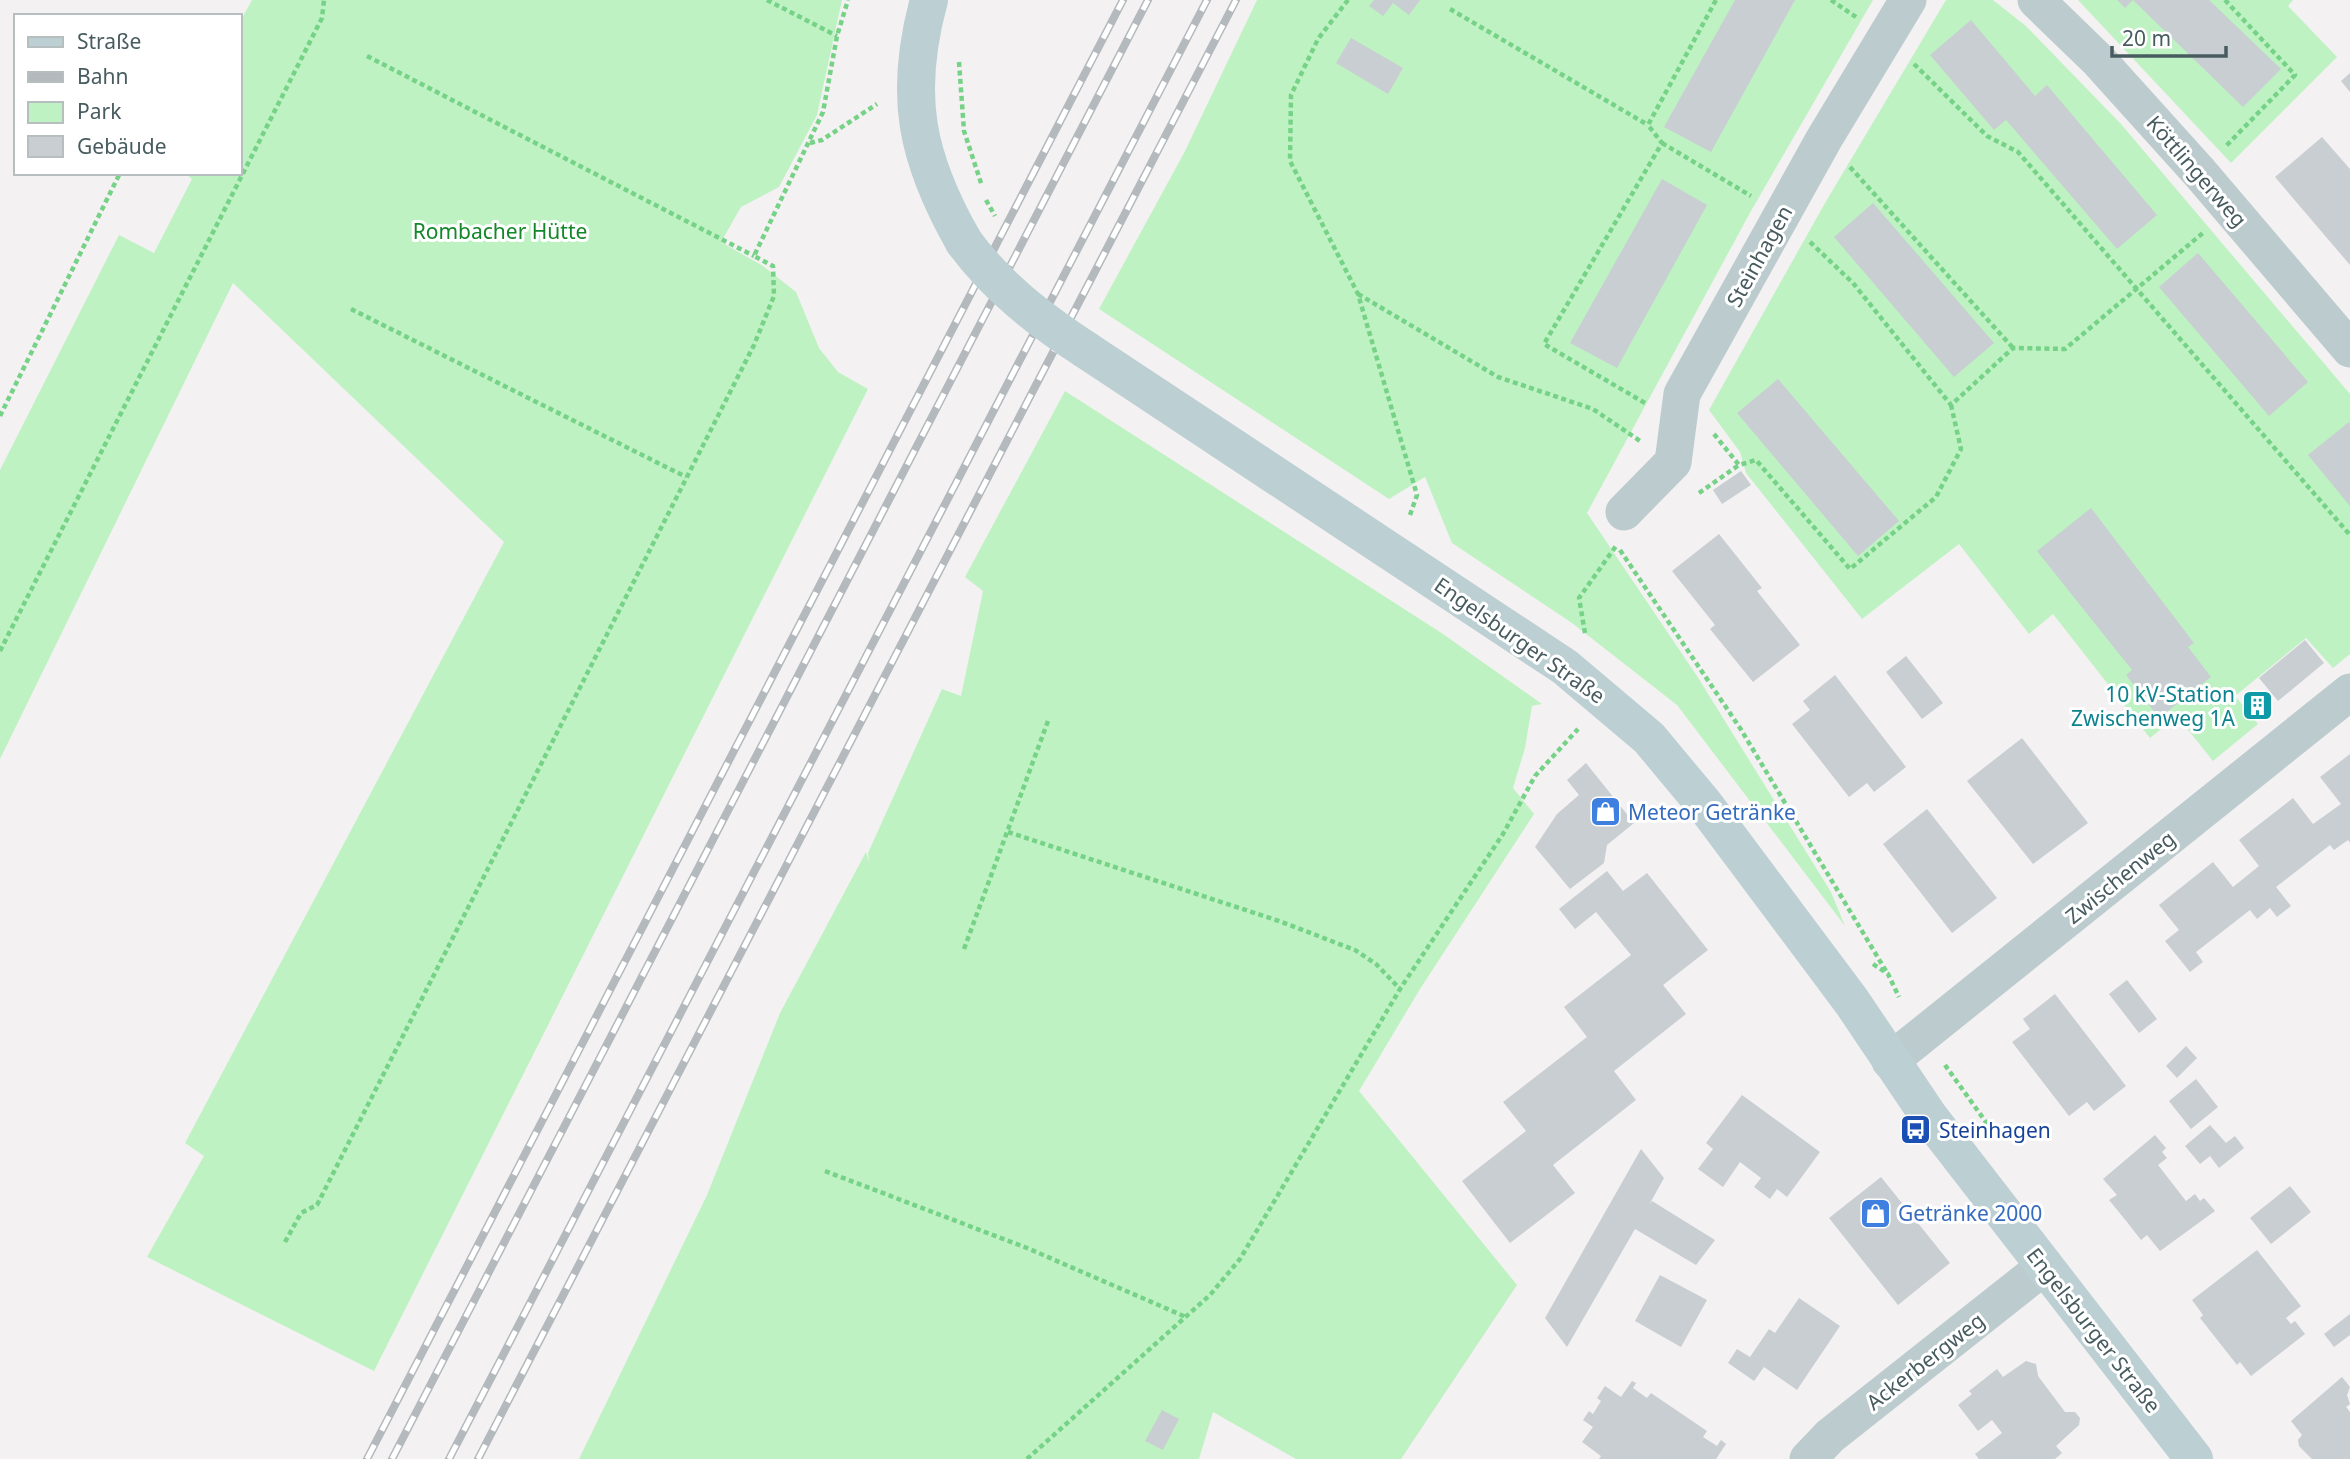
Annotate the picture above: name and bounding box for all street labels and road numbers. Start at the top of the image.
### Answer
street label: Köttlingerweg [2141,109,2253,233]
street label: Steinhagen [1720,200,1798,312]
street label: Engelsburger Straße [1429,570,1611,710]
street label: Zwischenweg [2059,824,2181,930]
street label: Engelsburger Straße [2021,1242,2167,1418]
street label: Ackerbergweg [1860,1306,1990,1416]

